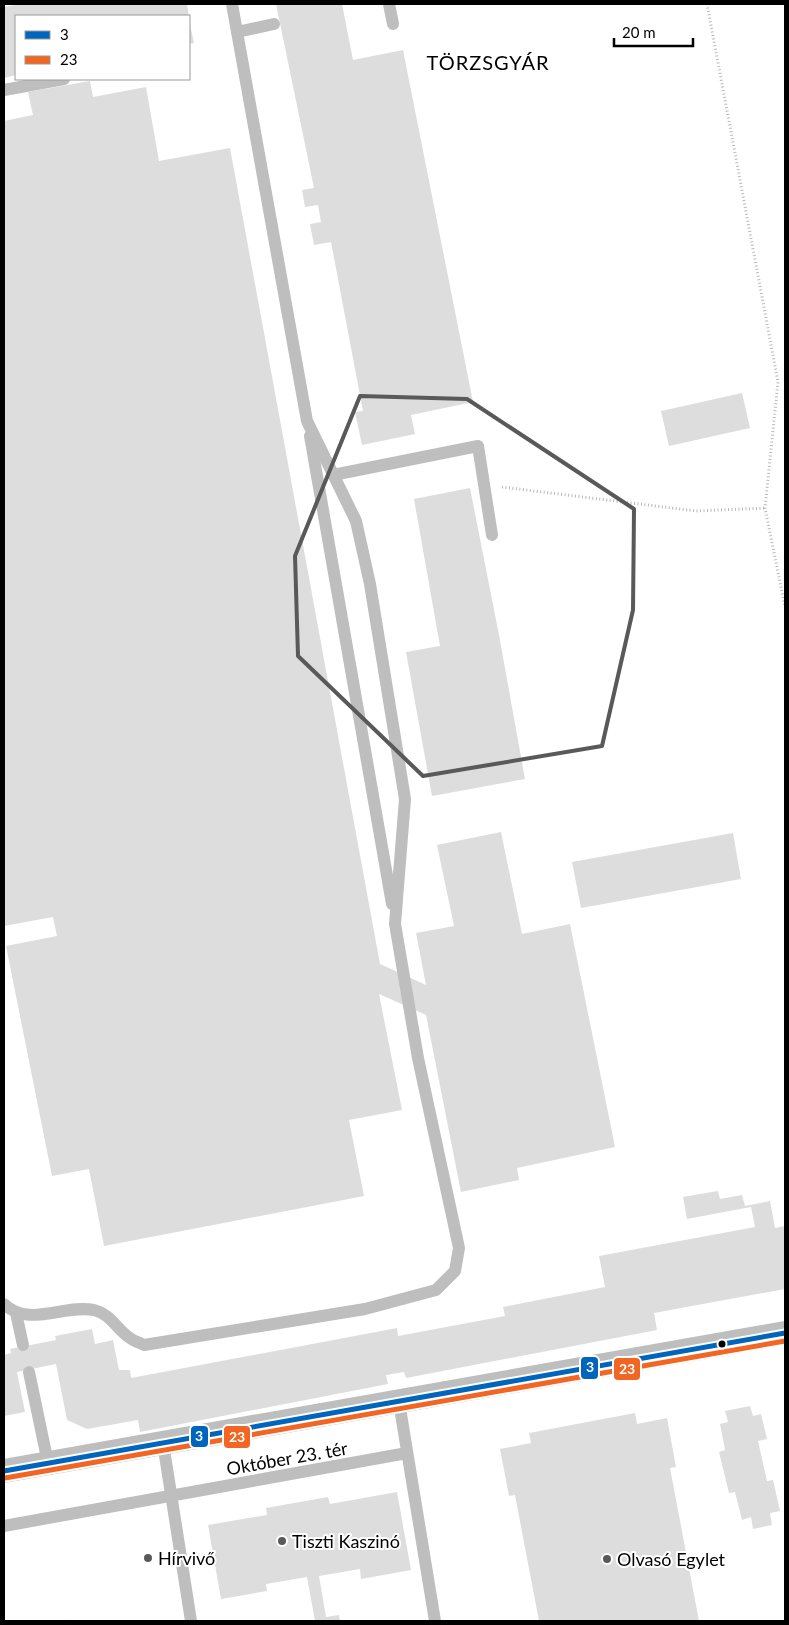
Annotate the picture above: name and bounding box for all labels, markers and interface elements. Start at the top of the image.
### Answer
legend [15,15,190,80]
scale bar [614,15,693,47]
text: 20 m [622,23,656,41]
text: 3 [60,25,69,43]
text: 23 [60,50,77,68]
district label: TÖRZSGYÁR [426,50,550,74]
unlabelled marker [717,1339,727,1349]
line badge: 3 [580,1356,599,1380]
line badge: 23 [613,1357,641,1381]
text: 3 [586,1358,594,1375]
text: 23 [619,1360,635,1377]
line badge: 3 [190,1425,209,1448]
line badge: 23 [223,1425,251,1449]
text: 3 [195,1427,203,1444]
street label: Október 23. tér [225,1437,349,1479]
place label: Tiszti Kaszinó [292,1530,400,1552]
marker: Tiszti Kaszinó [276,1535,288,1547]
place label: Hírvivő [158,1547,215,1569]
place label: Olvasó Egylet [617,1548,726,1570]
marker: Hírvivő [142,1552,154,1564]
marker: Olvasó Egylet [601,1553,613,1565]

